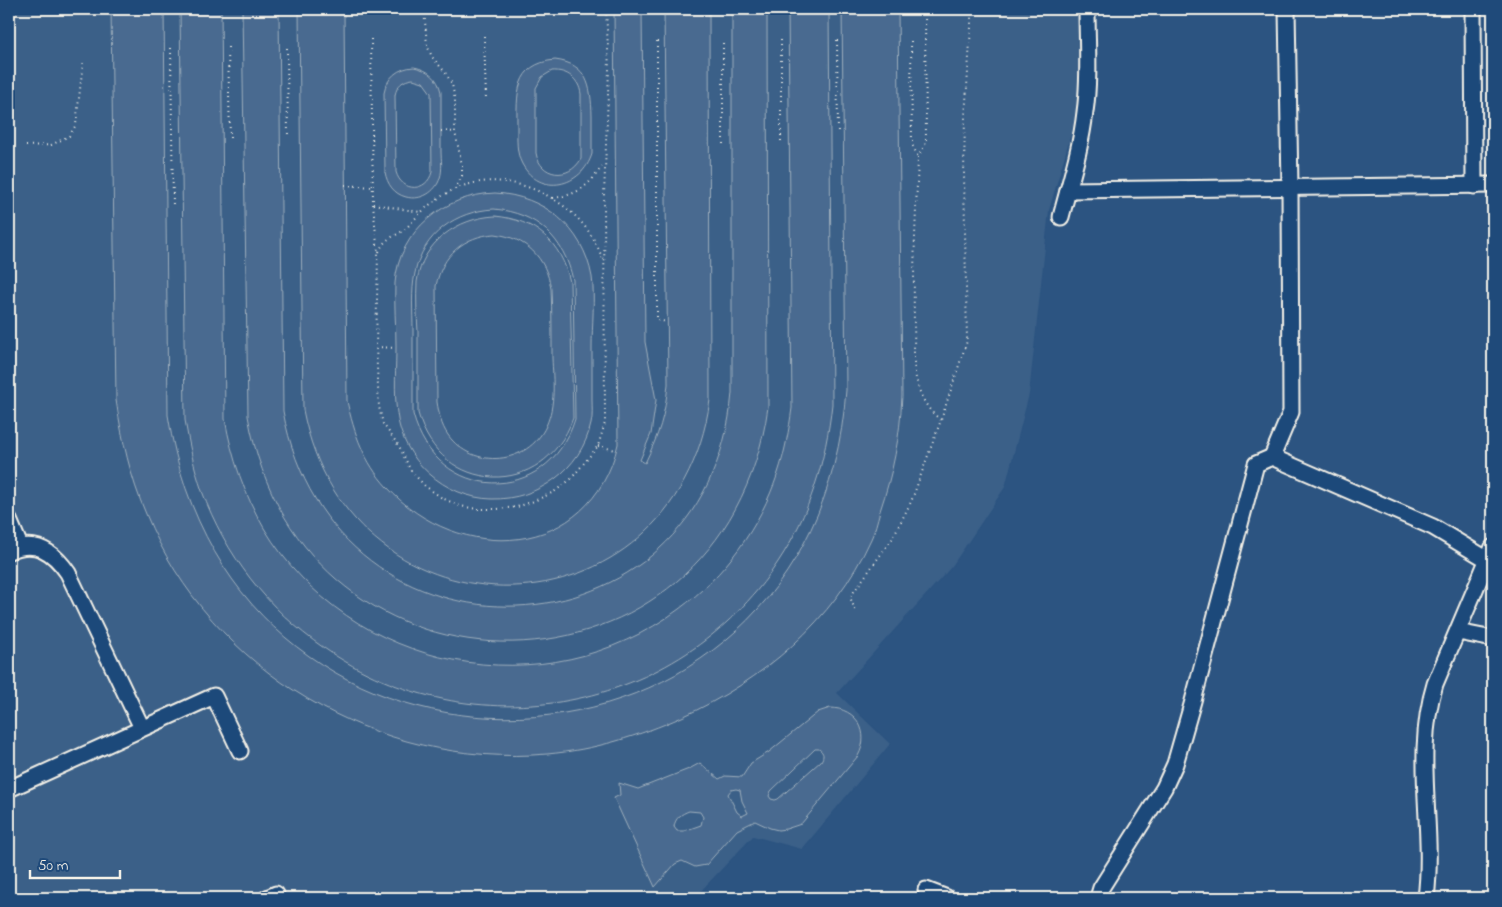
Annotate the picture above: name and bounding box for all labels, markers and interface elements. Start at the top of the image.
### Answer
scale bar [30,847,120,879]
text: 50 m [38,855,69,877]

